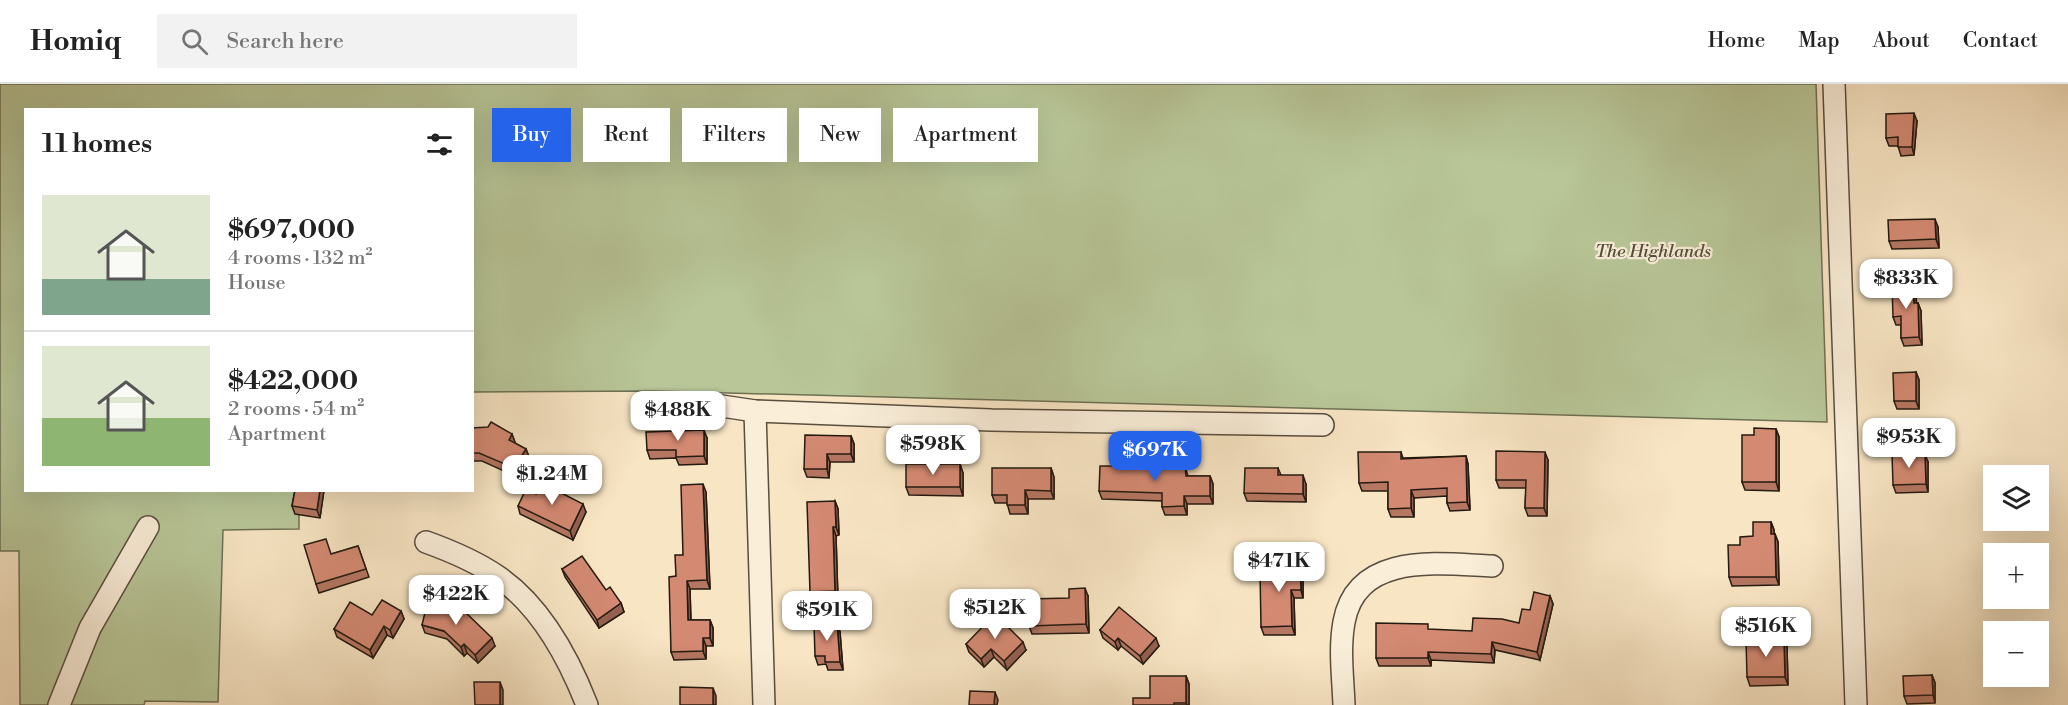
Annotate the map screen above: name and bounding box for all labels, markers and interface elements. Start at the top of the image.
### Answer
search box [157,14,577,68]
text: Homiq [30,24,121,59]
icon: search [178,25,211,58]
text: Search here [226,28,344,55]
text: Home [1708,28,1765,54]
text: Map [1798,28,1840,54]
text: About [1873,28,1930,54]
text: Contact [1963,28,2038,54]
chip: Buy [492,108,571,162]
chip: Rent [583,108,670,162]
chip: Filters [682,108,787,162]
chip: New [799,108,881,162]
chip: Apartment [893,108,1038,162]
text: 11 homes [42,128,152,160]
icon: filters [423,128,456,161]
text: $697,000 [228,214,355,246]
icon: home [90,219,162,291]
park label: The Highlands [1595,240,1711,263]
text: 4 rooms · 132 m² [228,246,372,271]
pin: $833K [1864,259,1948,310]
text: $833K [1874,266,1938,291]
text: House [228,271,286,296]
text: $422,000 [228,365,358,397]
icon: home [90,370,162,442]
pin: $488K [636,391,720,442]
text: 2 rooms · 54 m² [228,397,364,422]
text: $488K [645,398,711,423]
pin: $953K [1867,418,1951,469]
text: Apartment [228,422,326,447]
pin: $598K [891,425,975,476]
text: $953K [1876,425,1942,450]
pin: $697K [1113,431,1197,482]
text: $598K [900,432,966,457]
text: $697K [1122,438,1188,463]
pin: $1.24M [503,455,601,506]
text: $1.24M [516,462,588,487]
map controls [1983,465,2049,687]
button: layers [1983,465,2049,531]
pin: $471K [1237,542,1321,593]
button: + [1983,543,2049,609]
text: $471K [1248,549,1310,574]
pin: $422K [414,575,498,626]
text: $422K [423,582,489,607]
pin: $512K [953,589,1037,640]
pin: $591K [785,591,869,642]
text: $512K [964,596,1027,621]
text: $591K [796,598,858,623]
pin: $516K [1724,607,1808,658]
text: $516K [1735,614,1797,639]
button: − [1983,621,2049,687]

